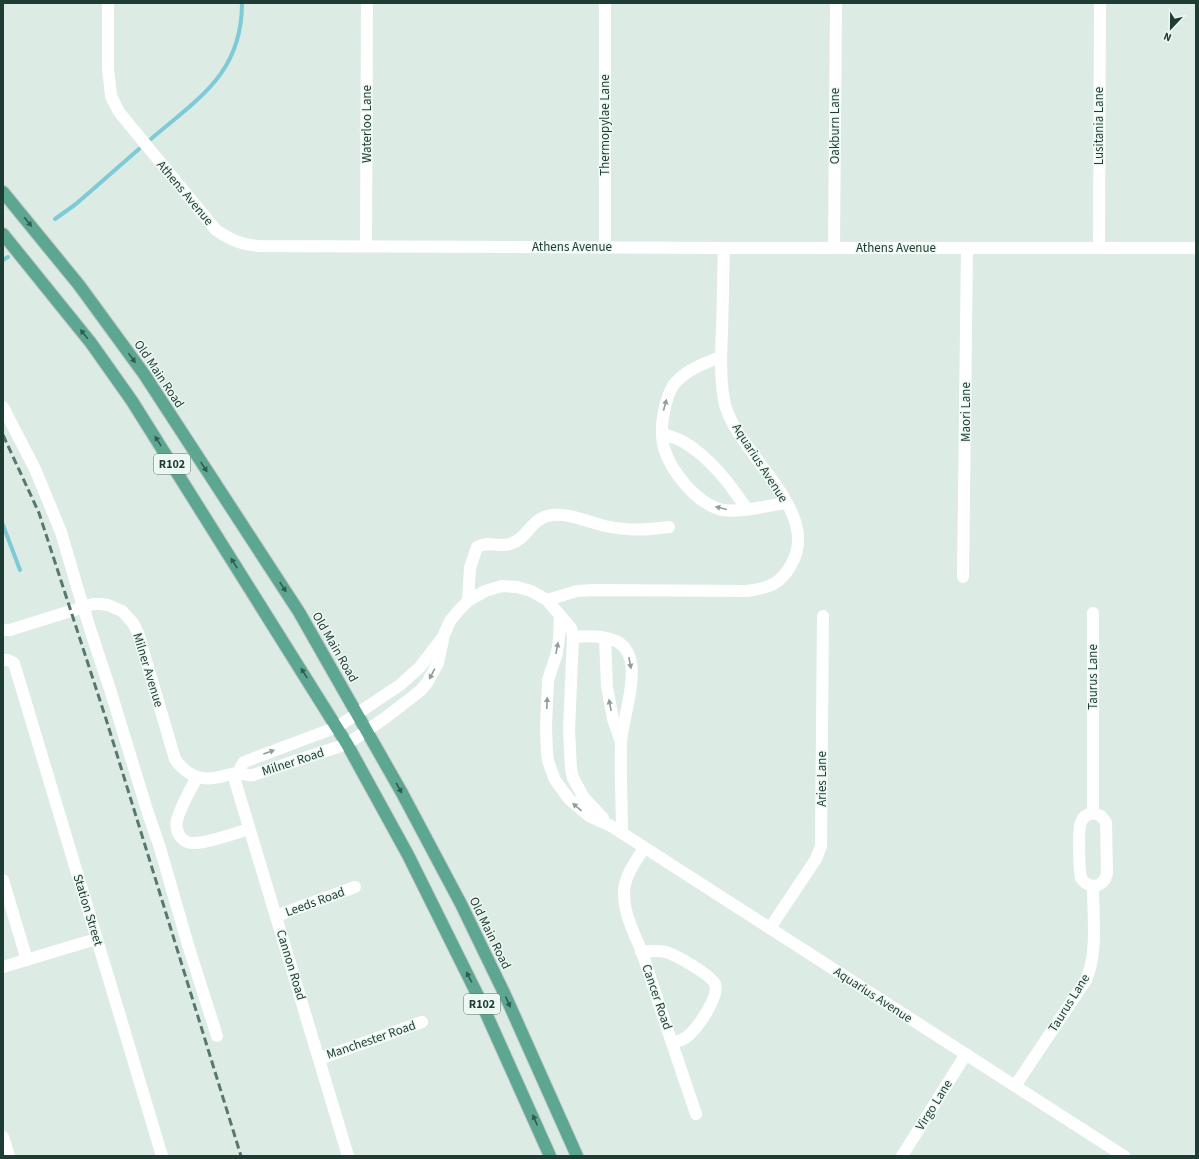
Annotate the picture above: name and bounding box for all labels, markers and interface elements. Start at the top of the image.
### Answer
north arrow [1151,8,1191,48]
text: N [1161,28,1174,45]
street label: Thermopylae Lane [596,74,614,176]
street label: Waterloo Lane [358,85,376,163]
street label: Lusitania Lane [1090,87,1108,165]
street label: Oakburn Lane [826,88,844,164]
street label: Athens Avenue [152,157,218,229]
one-way arrow [23,217,32,227]
street label: Athens Avenue [532,238,612,256]
street label: Athens Avenue [856,239,936,257]
one-way arrow [80,328,89,339]
street label: Old Main Road [130,336,188,412]
one-way arrow [128,353,137,364]
street label: Maori Lane [957,382,975,442]
one-way arrow [663,398,669,411]
street label: Aquarius Avenue [728,420,792,506]
one-way arrow [154,435,161,447]
road number: R102 [154,454,190,474]
one-way arrow [200,461,208,472]
one-way arrow [714,505,726,511]
one-way arrow [231,557,238,569]
one-way arrow [279,582,287,592]
street label: Old Main Road [308,608,362,686]
street label: Milner Avenue [128,631,168,709]
one-way arrow [555,642,561,655]
street label: Taurus Lane [1084,644,1102,710]
one-way arrow [628,657,634,670]
one-way arrow [300,667,307,679]
one-way arrow [429,668,436,680]
one-way arrow [544,696,550,709]
one-way arrow [607,699,613,712]
street label: Milner Road [260,743,326,781]
one-way arrow [263,748,275,754]
street label: Aries Lane [813,751,831,807]
one-way arrow [396,782,402,794]
one-way arrow [572,802,583,811]
street label: Station Street [69,872,108,949]
street label: Leeds Road [283,883,347,921]
street label: Old Main Road [465,894,515,972]
street label: Cannon Road [272,928,310,1002]
street label: Cancer Road [637,962,677,1032]
street label: Aquarius Avenue [830,963,916,1027]
street label: Taurus Lane [1044,970,1094,1036]
one-way arrow [465,971,472,982]
road number: R102 [464,994,500,1014]
one-way arrow [505,997,511,1008]
street label: Manchester Road [324,1016,418,1064]
street label: Virgo Lane [911,1076,957,1134]
one-way arrow [531,1114,537,1126]

